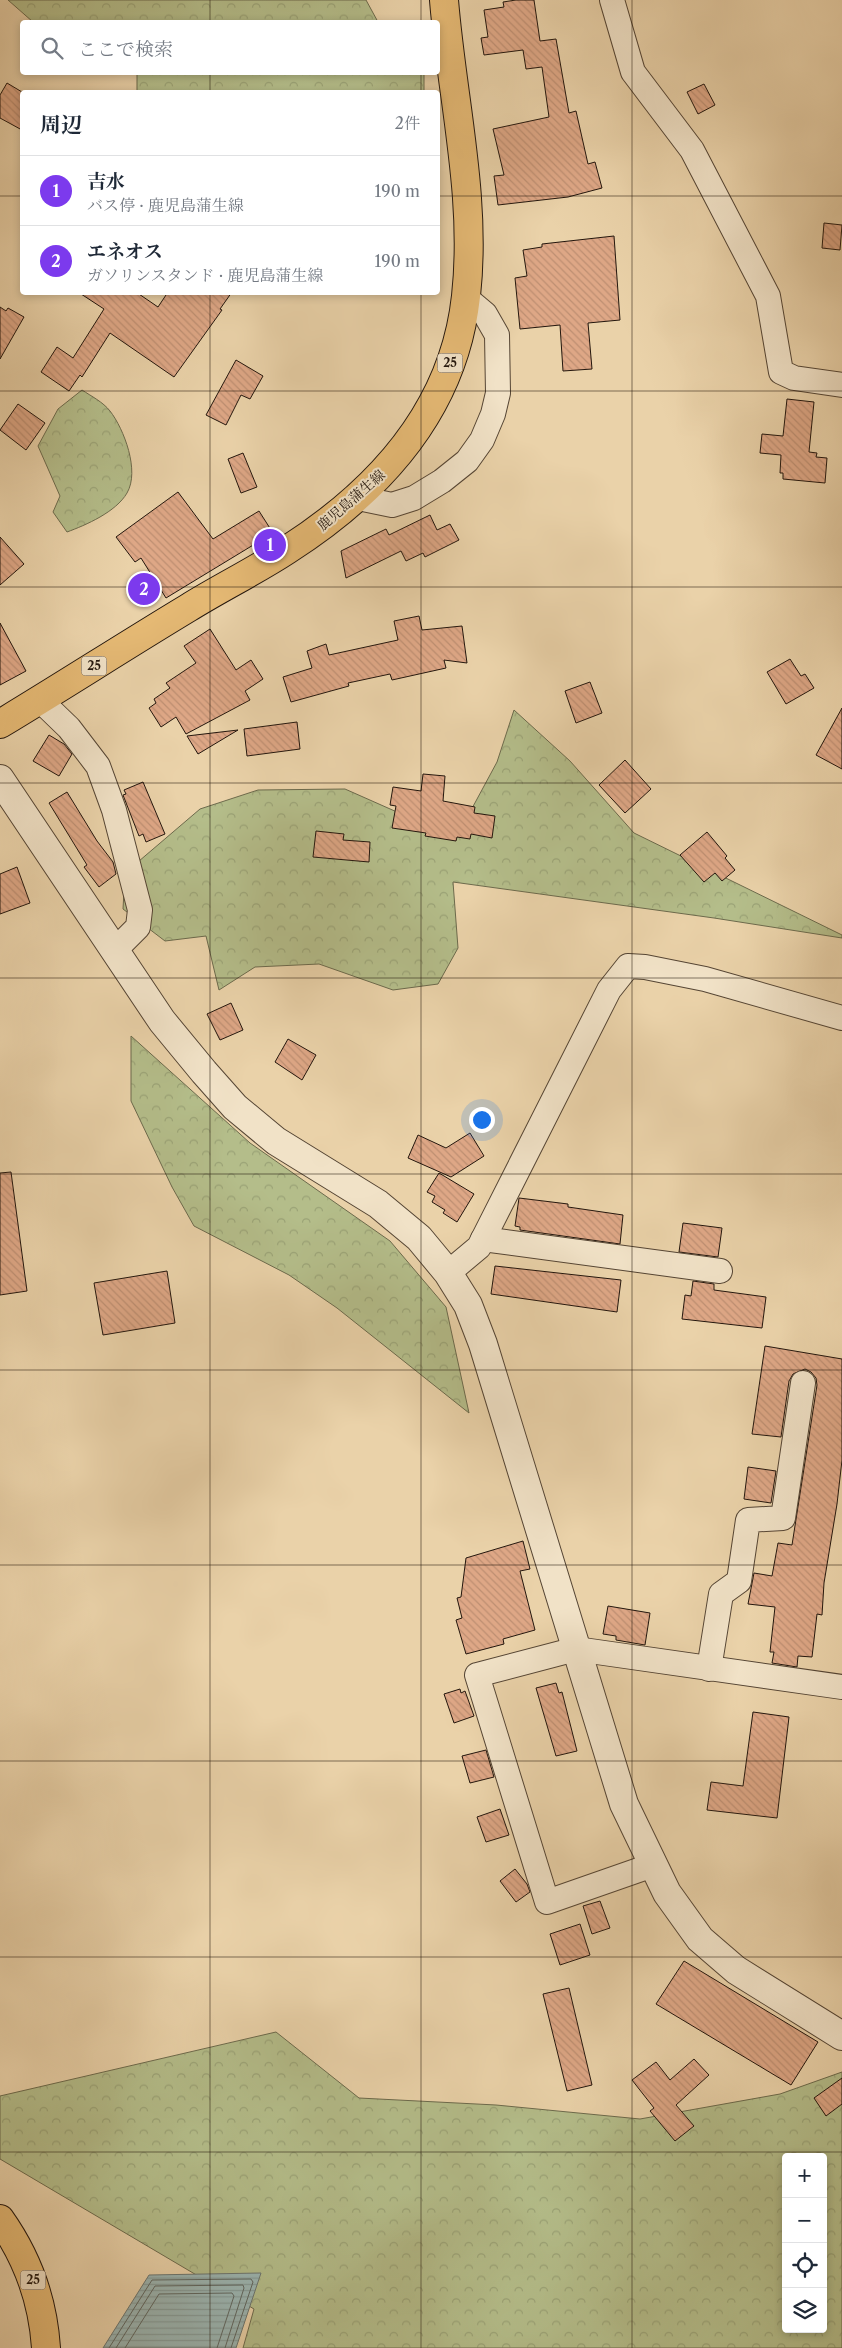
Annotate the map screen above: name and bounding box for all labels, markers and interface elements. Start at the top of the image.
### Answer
search box [20,20,440,75]
icon: search [38,34,66,62]
text: ここで検索 [78,38,173,61]
text: 周辺 [40,112,82,137]
text: 2件 [395,113,420,133]
text: 吉水 [87,170,125,193]
text: 1 [52,181,60,201]
text: 190 m [375,181,420,201]
text: バス停 · 鹿児島蒲生線 [87,195,244,215]
text: エネオス [87,240,163,263]
text: 2 [51,251,61,271]
text: 190 m [375,251,420,271]
text: ガソリンスタンド · 鹿児島蒲生線 [87,265,324,285]
road number: 25 [438,353,462,372]
street label: 鹿児島蒲生線 [313,466,389,534]
pin: 1 [254,526,286,564]
pin: 2 [128,570,160,608]
road number: 25 [82,656,106,676]
your location [469,1107,495,1133]
map controls [782,2153,827,2333]
button: + [782,2153,827,2198]
button: − [782,2198,827,2243]
button: locate [782,2243,827,2288]
road number: 25 [20,2270,46,2290]
button: layers [782,2288,827,2333]

